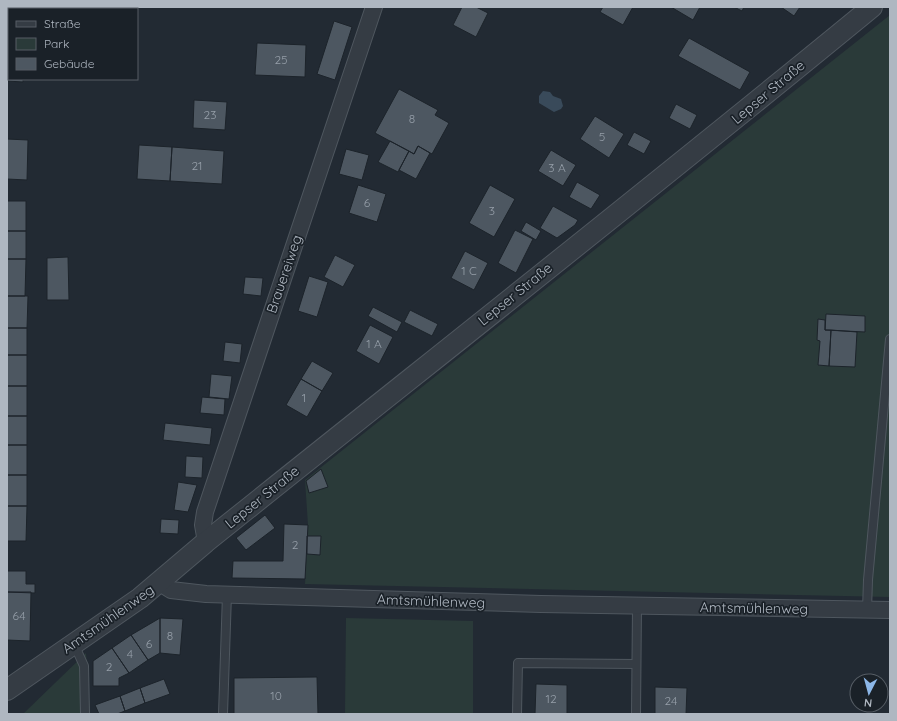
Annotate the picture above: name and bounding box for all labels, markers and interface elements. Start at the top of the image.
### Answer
legend [8,8,138,80]
text: Straße [44,16,81,31]
text: Park [44,36,69,51]
house number: 25 [274,52,288,67]
text: Gebäude [44,56,95,71]
street label: Lepser Straße [728,56,808,128]
house number: 23 [204,107,216,122]
house number: 8 [409,111,415,126]
house number: 5 [599,129,605,144]
house number: 21 [191,158,203,173]
house number: 3 A [548,160,566,175]
house number: 6 [364,195,371,210]
house number: 3 [489,203,495,218]
street label: Brauereiweg [262,232,306,316]
street label: Lepser Straße [474,259,556,329]
house number: 1 C [461,263,477,278]
house number: 1 A [366,336,382,351]
house number: 1 [302,390,306,405]
street label: Lepser Straße [221,462,303,532]
house number: 2 [292,537,299,552]
street label: Amtsmühlenweg [58,581,158,657]
street label: Amtsmühlenweg [377,590,485,612]
street label: Amtsmühlenweg [700,598,808,618]
house number: 64 [13,608,25,623]
house number: 8 [167,628,173,643]
house number: 6 [146,636,153,651]
house number: 4 [127,646,133,661]
house number: 2 [106,659,113,674]
north arrow [849,673,889,713]
house number: 10 [270,688,282,703]
house number: 12 [545,691,557,706]
house number: 24 [665,693,677,708]
text: N [863,696,873,710]

